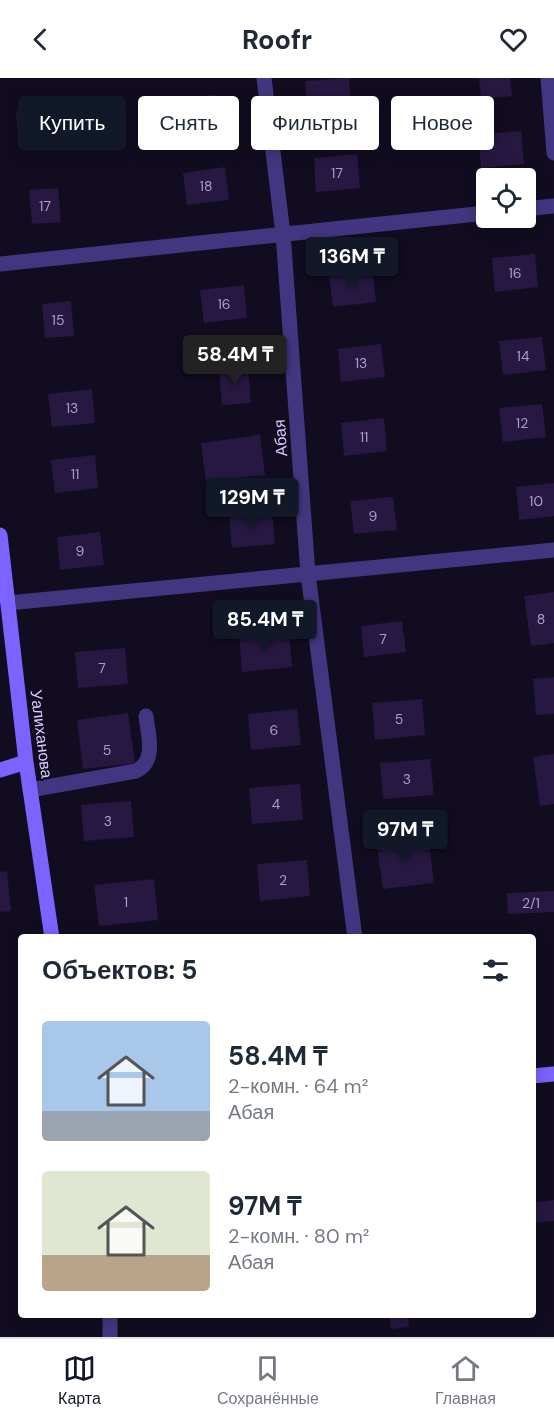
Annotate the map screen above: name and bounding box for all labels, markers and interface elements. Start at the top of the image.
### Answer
text: Roofr [242,22,312,57]
icon: back [24,23,57,56]
icon: heart [497,23,530,56]
chip: Купить [18,96,126,150]
chip: Снять [138,96,239,150]
chip: Фильтры [251,96,379,150]
chip: Новое [391,96,494,150]
house number: 17 [331,164,343,182]
map controls [476,168,536,228]
button: locate [476,168,536,228]
house number: 18 [200,177,212,195]
house number: 17 [39,197,51,215]
pin: 136M ₸ [303,237,401,288]
text: 136M ₸ [319,243,385,269]
house number: 16 [508,264,522,282]
house number: 16 [217,295,231,313]
house number: 15 [52,311,64,329]
pin: 58.4M ₸ [180,335,290,386]
text: 58.4M ₸ [197,341,273,367]
house number: 14 [517,347,530,365]
house number: 13 [355,354,367,372]
house number: 13 [66,399,78,417]
house number: 12 [516,414,528,432]
street label: Абая [269,419,292,457]
house number: 11 [360,428,368,446]
house number: 11 [71,465,79,483]
pin: 129M ₸ [203,478,301,529]
text: 129M ₸ [220,484,284,510]
house number: 10 [529,492,543,510]
house number: 9 [369,507,378,525]
house number: 9 [76,542,85,560]
pin: 85.4M ₸ [210,600,320,651]
text: 85.4M ₸ [227,606,303,632]
house number: 8 [537,610,545,628]
house number: 7 [379,630,387,648]
house number: 7 [98,659,106,677]
street label: Уалиханова [26,689,57,780]
house number: 5 [395,710,403,728]
house number: 6 [270,721,278,739]
house number: 5 [103,741,111,759]
house number: 3 [403,770,411,788]
house number: 4 [272,795,281,813]
pin: 97M ₸ [363,810,447,861]
house number: 3 [104,812,112,830]
text: 97M ₸ [377,816,433,842]
house number: 2 [279,871,287,889]
house number: 1 [124,893,128,911]
house number: 2/1 [522,894,540,912]
text: Объектов: 5 [42,953,198,987]
icon: filters [479,954,512,987]
text: 58.4M ₸ [228,1039,327,1073]
icon: home [90,1045,162,1117]
text: 2-комн. · 64 m² [228,1073,368,1099]
text: Абая [228,1099,274,1125]
text: 97M ₸ [228,1189,302,1223]
icon: home [90,1195,162,1267]
text: 2-комн. · 80 m² [228,1223,369,1249]
text: Абая [228,1249,274,1275]
tab: Карта [58,1352,101,1409]
tab: Сохранённые [217,1352,319,1409]
tab: Главная [435,1352,496,1409]

